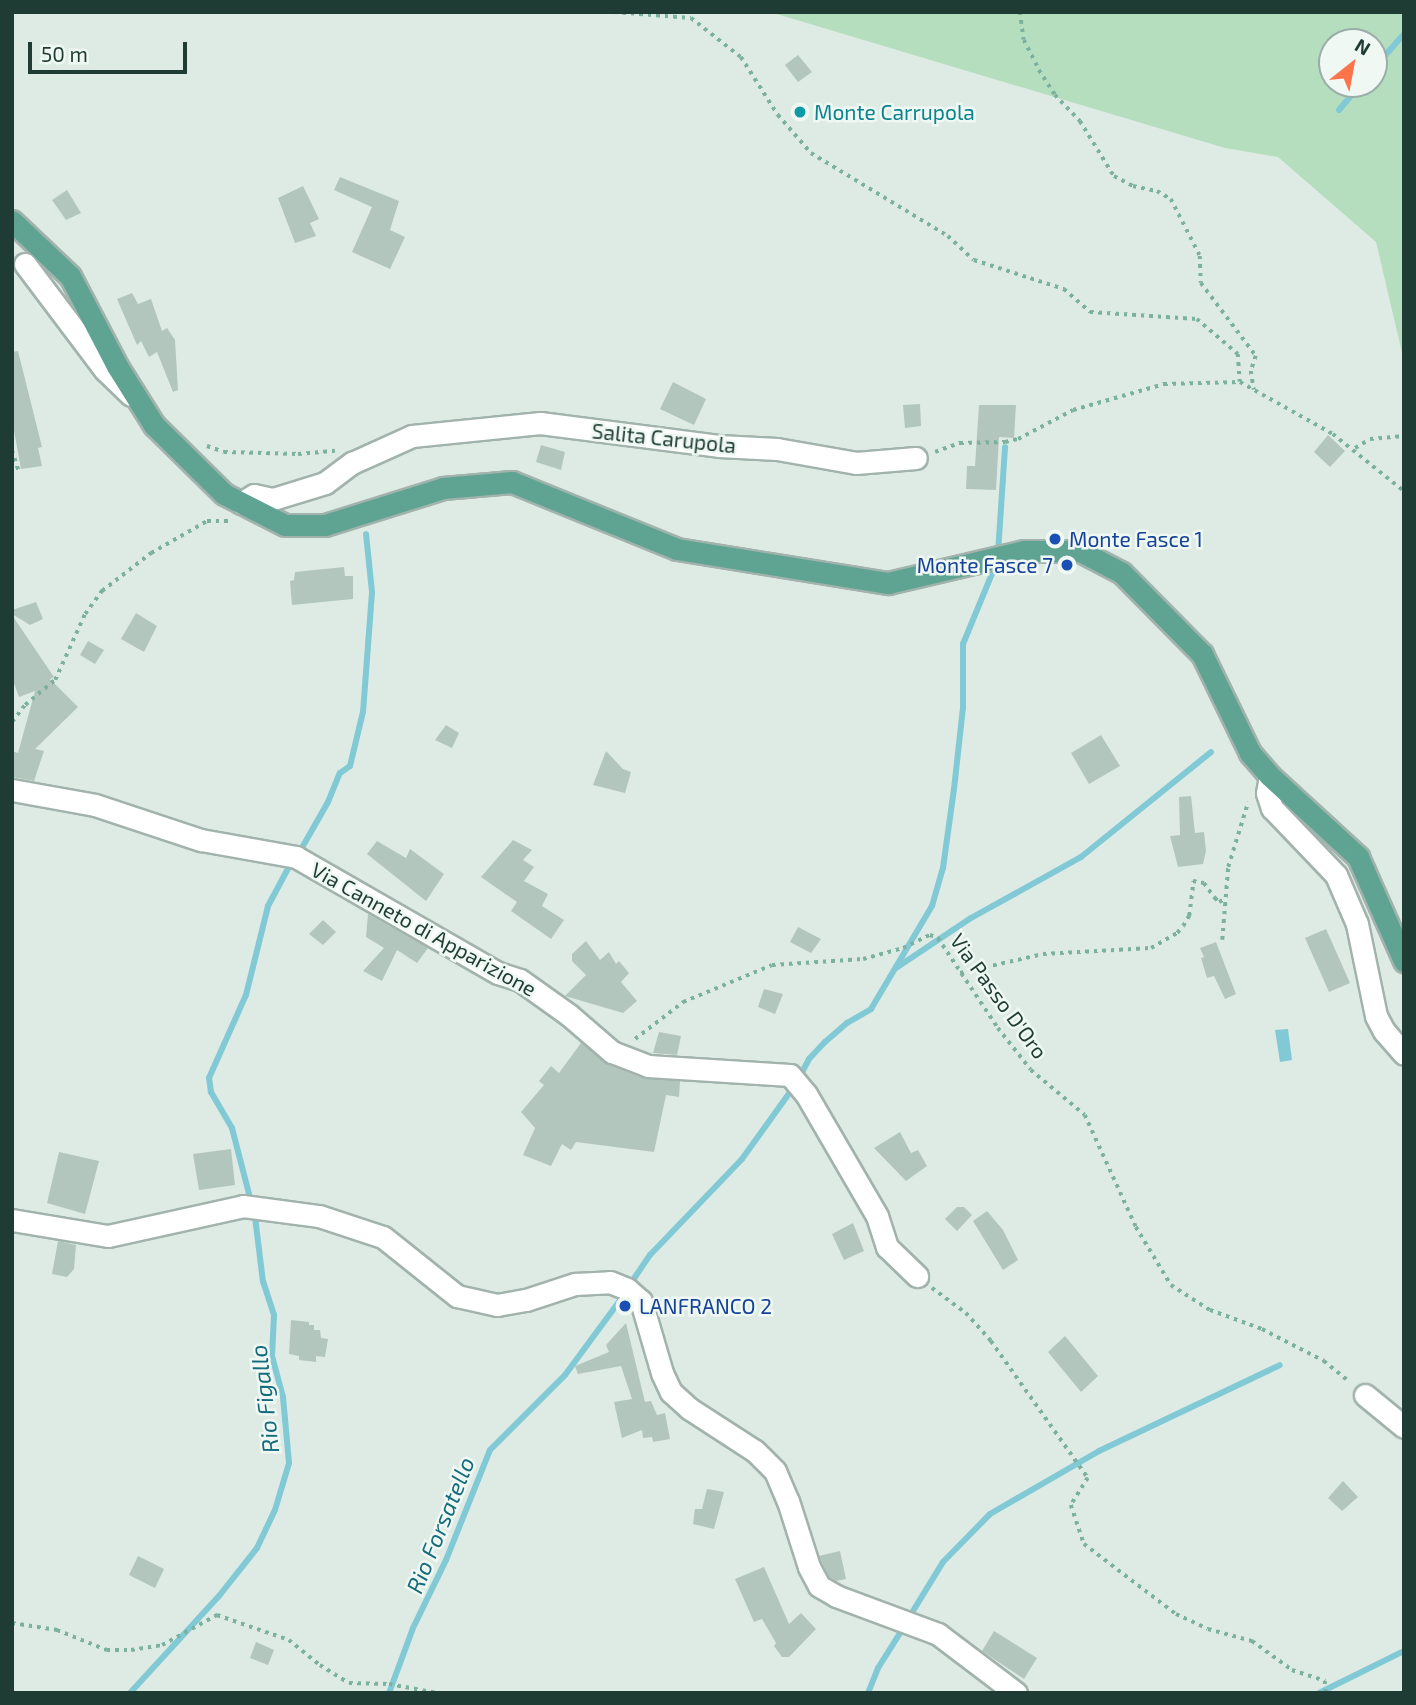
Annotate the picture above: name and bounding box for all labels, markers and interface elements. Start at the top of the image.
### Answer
scale bar [32,28,191,72]
north arrow [1318,28,1388,98]
text: N [1351,33,1375,60]
text: 50 m [41,41,88,66]
place label: Monte Carrupola [814,99,975,125]
marker: Monte Carrupola [792,104,808,120]
street label: Salita Carupola [591,418,737,458]
place label: Monte Fasce 1 [1069,526,1203,552]
marker: Monte Fasce 1 [1047,531,1063,547]
place label: Monte Fasce 7 [917,552,1053,578]
marker: Monte Fasce 7 [1059,557,1075,573]
street label: Via Canneto di Apparizione [307,856,541,1002]
street label: Via Passo D'Oro [945,929,1053,1063]
place label: LANFRANCO 2 [639,1293,772,1319]
marker: LANFRANCO 2 [617,1298,633,1314]
water label: Rio Figallo [244,1343,284,1455]
water label: Rio Forsatello [400,1453,480,1597]

